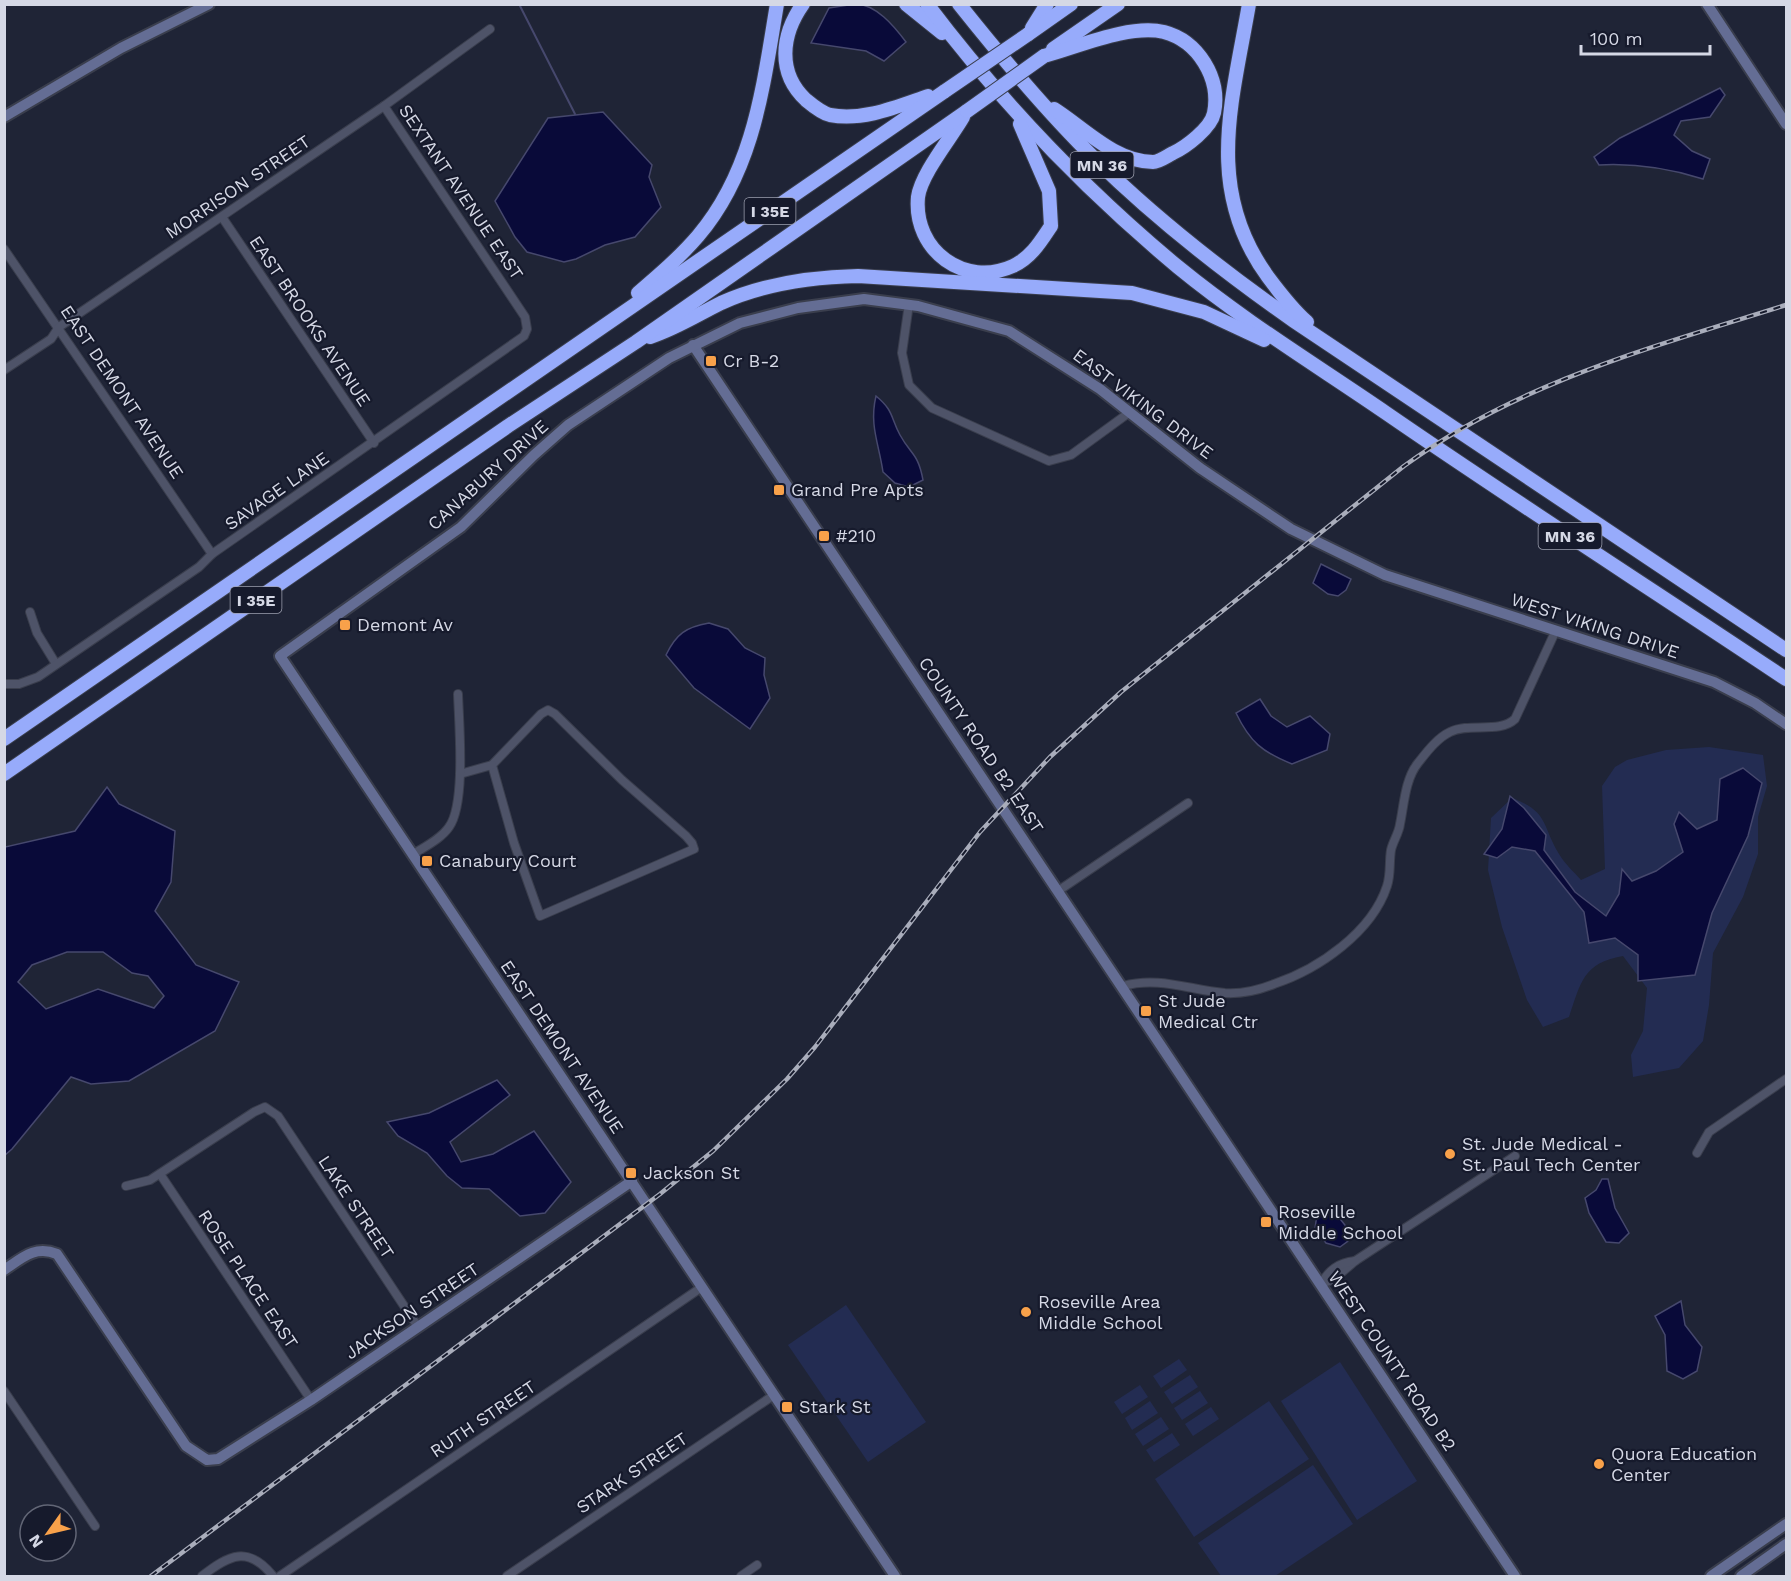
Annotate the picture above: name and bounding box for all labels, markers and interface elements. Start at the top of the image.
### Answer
scale bar [1581,18,1710,56]
text: 100 m [1590,28,1643,49]
street label: SEXTANT AVENUE EAST [395,100,528,283]
street label: MORRISON STREET [161,130,314,243]
road number: MN 36 [1070,152,1134,178]
road number: I 35E [744,198,796,224]
street label: EAST BROOKS AVENUE [245,232,375,410]
street label: EAST DEMONT AVENUE [57,301,188,482]
street label: EAST VIKING DRIVE [1069,344,1218,463]
place label: Cr B-2 [723,350,779,371]
marker: Cr B-2 [704,354,718,368]
street label: CANABURY DRIVE [423,415,552,534]
street label: SAVAGE LANE [221,447,333,534]
place label: Grand Pre Apts [791,479,924,500]
marker: Grand Pre Apts [772,483,786,497]
road number: MN 36 [1538,523,1602,549]
place label: #210 [836,525,876,546]
marker: #210 [817,529,831,543]
road number: I 35E [230,587,282,613]
street label: WEST VIKING DRIVE [1508,588,1682,663]
place label: Demont Av [357,614,454,635]
marker: Demont Av [338,618,352,632]
street label: COUNTY ROAD B2 EAST [915,653,1048,837]
place label: Canabury Court [439,850,577,871]
marker: Canabury Court [420,854,434,868]
street label: EAST DEMONT AVENUE [497,956,628,1137]
place label: St Jude Medical Ctr [1158,990,1258,1032]
marker: St Jude Medical Ctr [1139,1004,1153,1018]
place label: St. Jude Medical - St. Paul Tech Center [1462,1133,1640,1175]
marker: St. Jude Medical - St. Paul Tech Center [1443,1147,1457,1161]
street label: LAKE STREET [314,1151,399,1262]
place label: Jackson St [643,1162,740,1183]
marker: Jackson St [624,1166,638,1180]
place label: Roseville Middle School [1278,1201,1403,1243]
street label: ROSE PLACE EAST [194,1205,303,1352]
marker: Roseville Middle School [1259,1215,1273,1229]
street label: JACKSON STREET [341,1258,483,1363]
street label: WEST COUNTY ROAD B2 [1324,1267,1461,1455]
place label: Roseville Area Middle School [1038,1291,1163,1333]
marker: Roseville Area Middle School [1019,1305,1033,1319]
street label: RUTH STREET [426,1376,540,1462]
place label: Stark St [799,1396,871,1417]
marker: Stark St [780,1400,794,1414]
street label: STARK STREET [572,1428,691,1517]
place label: Quora Education Center [1611,1443,1757,1485]
marker: Quora Education Center [1592,1457,1606,1471]
north arrow [18,1503,78,1563]
text: N [25,1531,47,1551]

